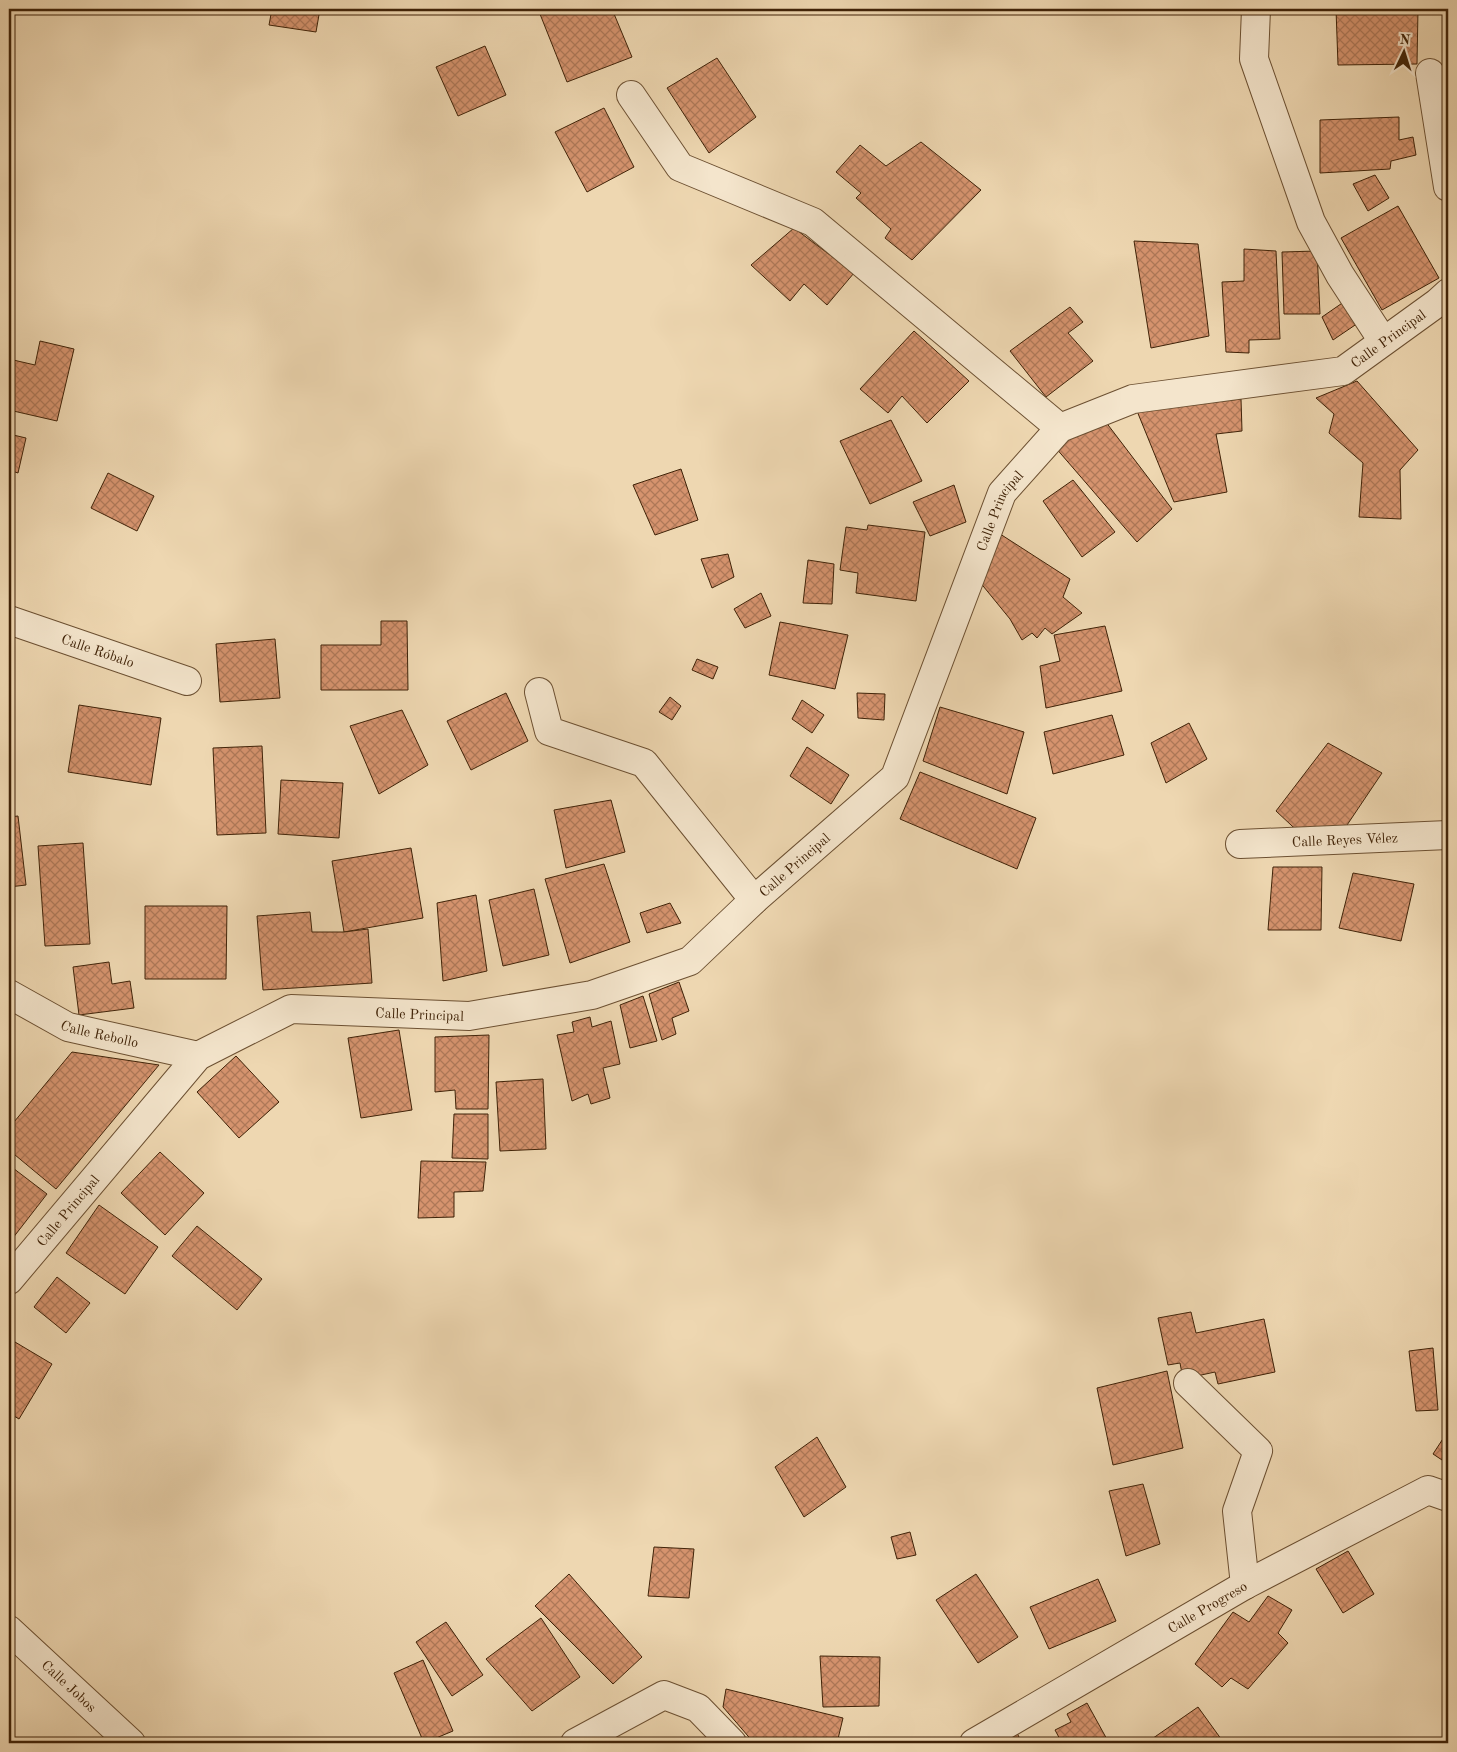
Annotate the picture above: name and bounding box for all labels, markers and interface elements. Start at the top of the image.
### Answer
north arrow [1380,28,1430,78]
text: N [1399,33,1411,47]
street label: Calle Principal [1349,307,1429,371]
street label: Calle Principal [975,468,1026,553]
street label: Calle Róbalo [59,632,136,670]
street label: Calle Principal [757,831,833,900]
street label: Calle Reyes Vélez [1292,831,1398,850]
street label: Calle Principal [375,1006,464,1024]
street label: Calle Rebollo [58,1018,140,1051]
street label: Calle Principal [34,1173,103,1250]
street label: Calle Progreso [1166,1579,1250,1636]
street label: Calle Jobos [38,1658,99,1715]

